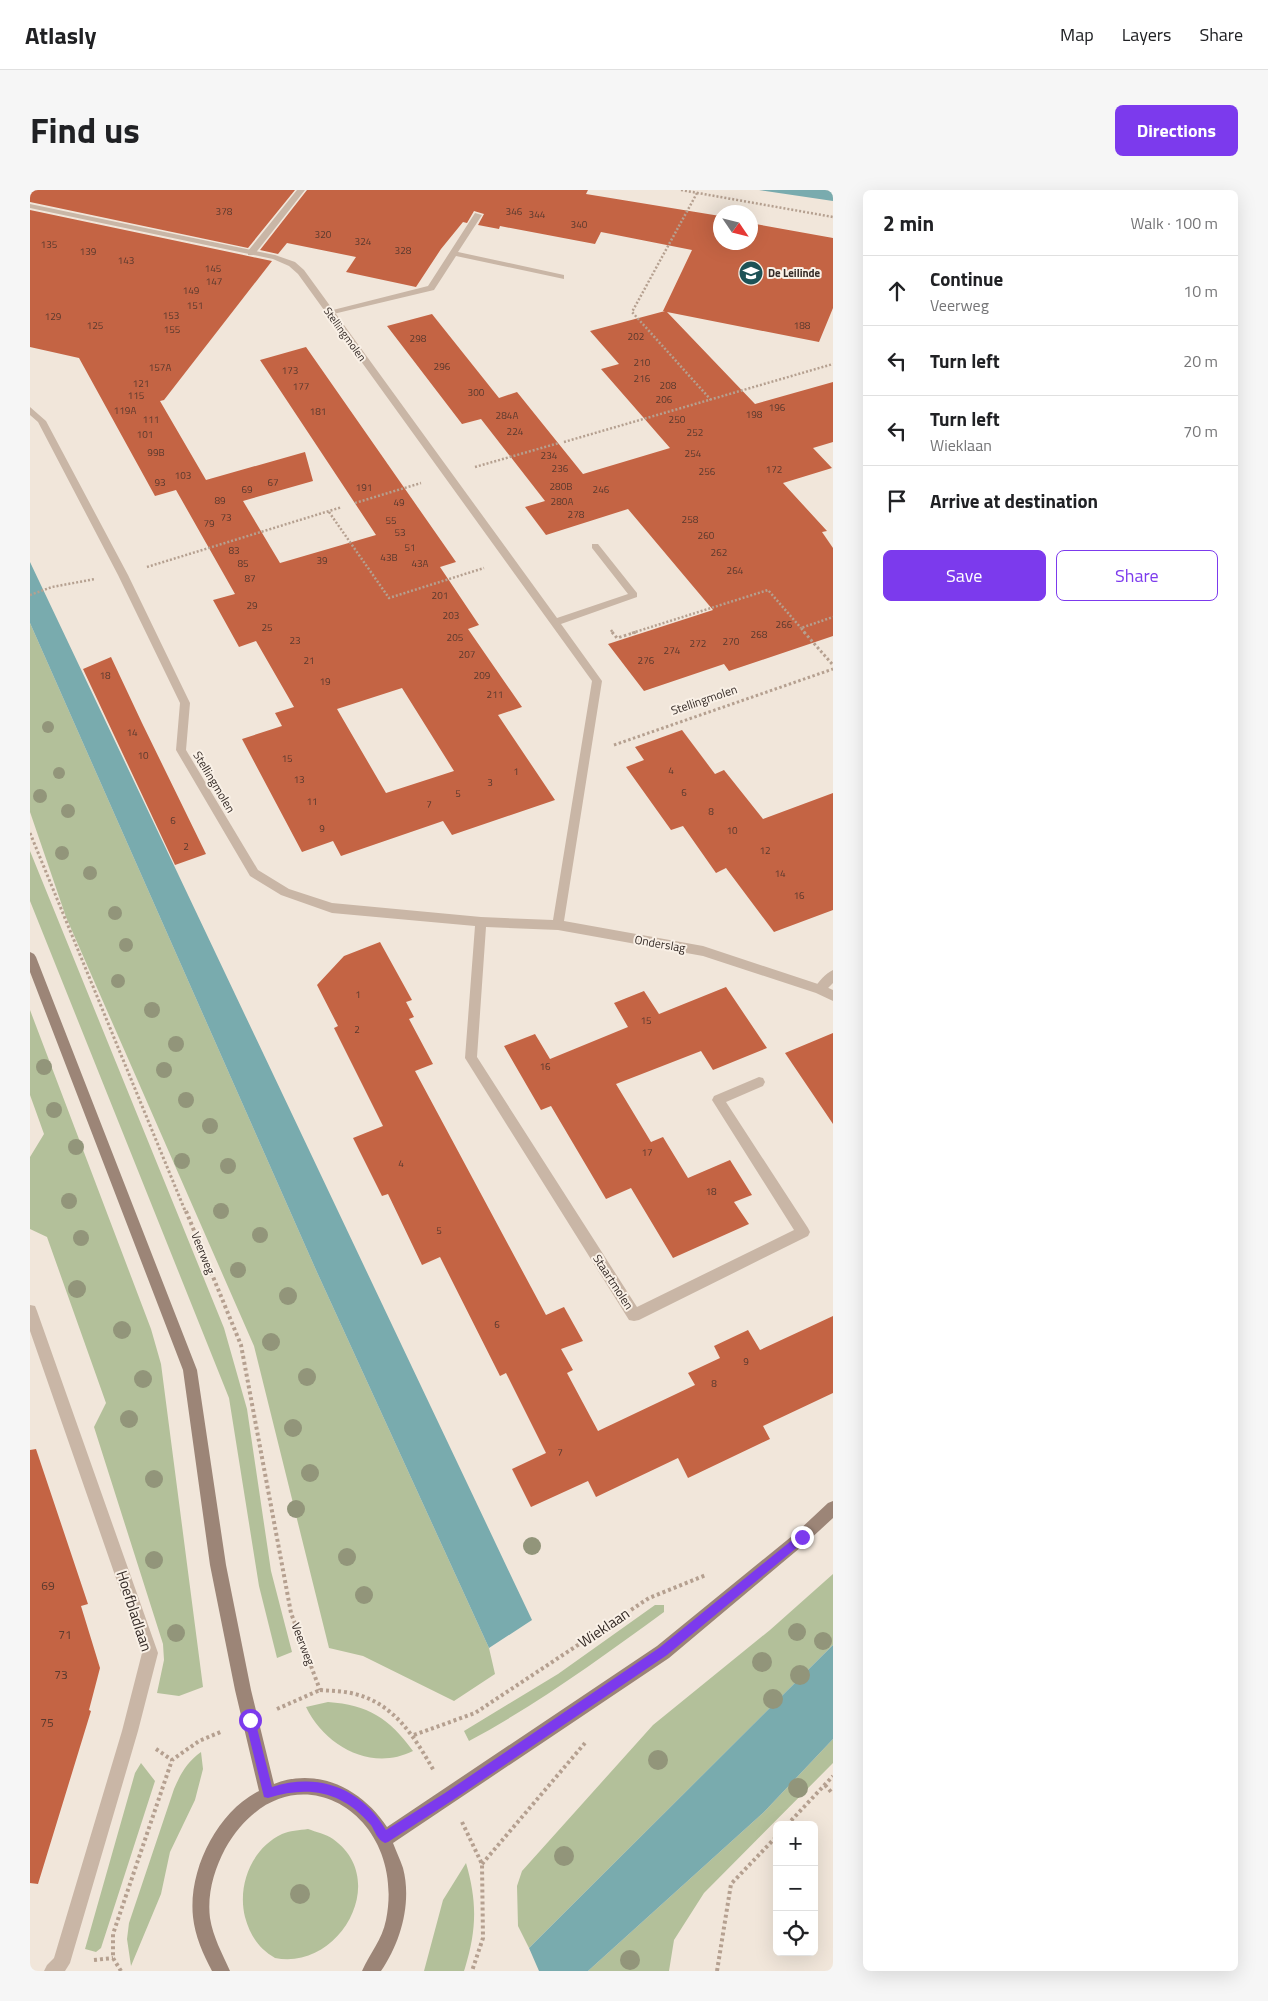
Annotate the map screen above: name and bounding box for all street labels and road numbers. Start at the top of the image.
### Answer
street label: Stellingmolen [320,304,370,364]
street label: Stellingmolen [668,679,740,720]
street label: Stellingmolen [188,747,240,816]
street label: Onderslag [633,930,687,957]
street label: Veerweg [186,1229,221,1277]
street label: Staartmolen [588,1250,638,1313]
street label: Hoefbladlaan [111,1567,158,1654]
street label: Wieklaan [573,1602,634,1653]
street label: Veerweg [287,1620,320,1668]

